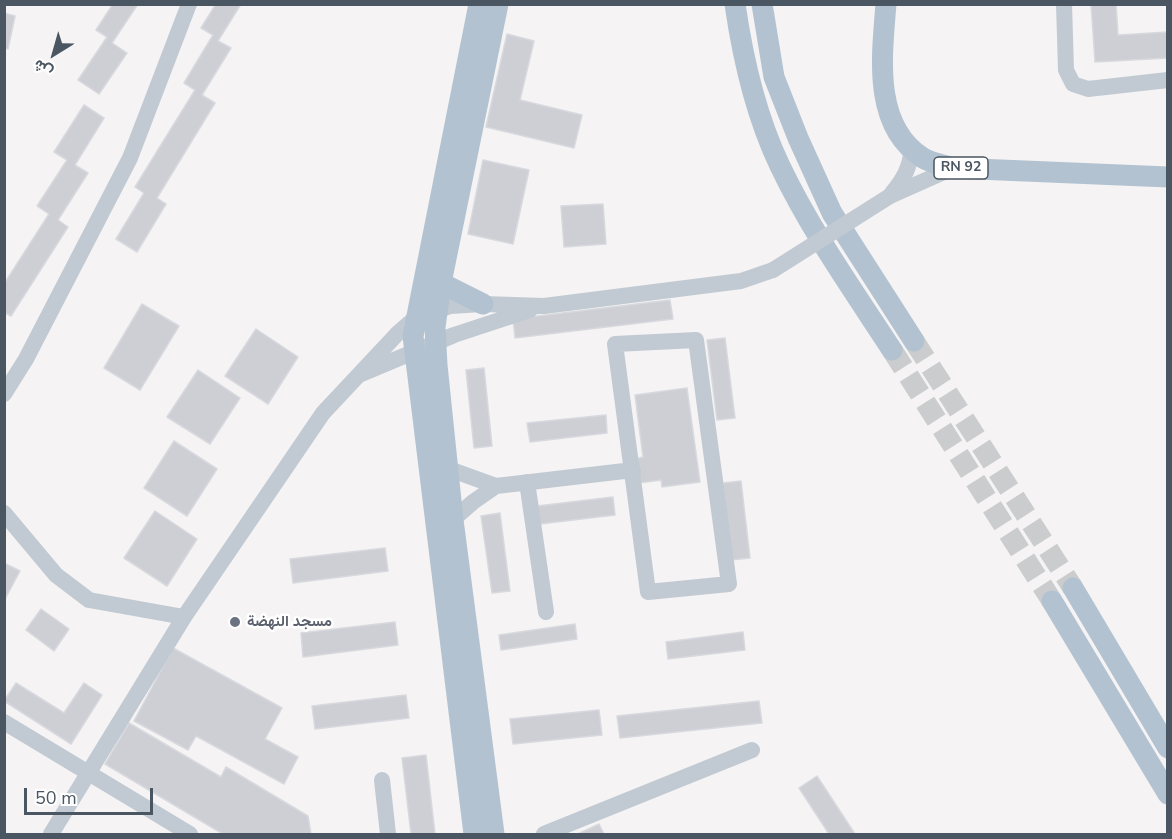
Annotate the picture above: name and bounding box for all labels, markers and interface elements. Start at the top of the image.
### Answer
north arrow [24,24,84,84]
text: ش [29,54,57,83]
road number: RN 92 [934,157,988,179]
place label: مسجد النهضة [247,613,332,631]
marker: مسجد النهضة [228,615,242,629]
scale bar [27,776,156,814]
text: 50 m [35,786,77,810]

